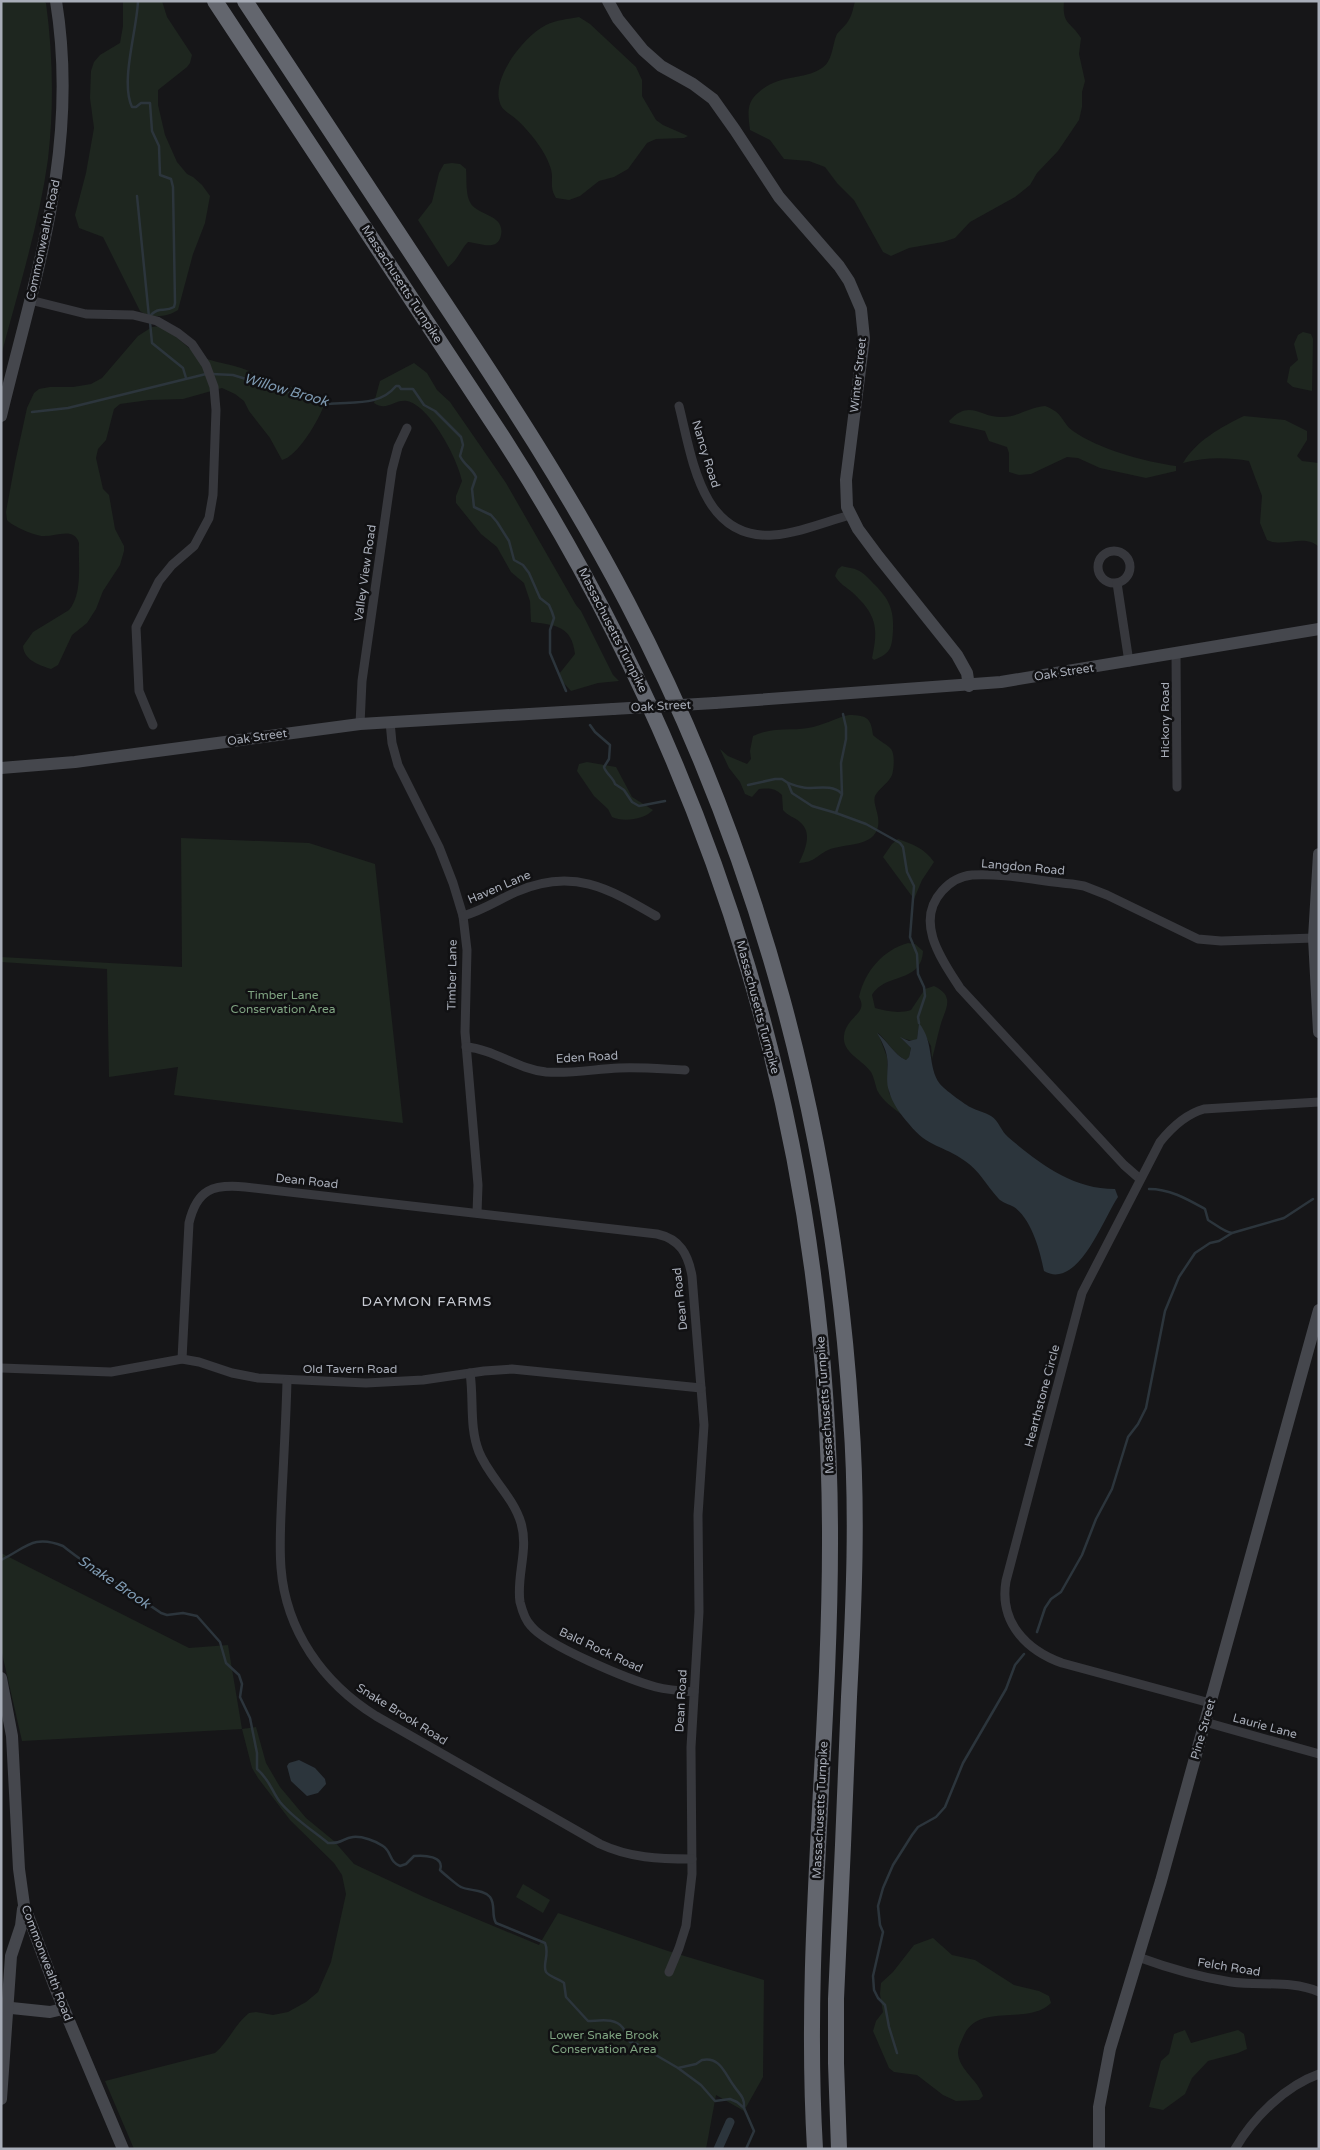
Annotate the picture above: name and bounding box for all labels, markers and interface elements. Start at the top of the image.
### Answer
street label: Commonwealth Road [23,178,63,302]
street label: Massachusetts Turnpike [359,222,445,346]
street label: Winter Street [847,336,869,413]
water label: Willow Brook [242,370,331,411]
street label: Nancy Road [689,419,723,489]
street label: Valley View Road [351,524,379,622]
street label: Massachusetts Turnpike [575,565,651,695]
street label: Oak Street [1033,660,1095,684]
street label: Hickory Road [1158,682,1172,758]
street label: Oak Street [631,697,692,715]
street label: Oak Street [226,726,288,748]
street label: Langdon Road [981,856,1065,878]
street label: Haven Lane [465,867,533,907]
street label: Timber Lane [444,939,460,1011]
street label: Massachusetts Turnpike [733,939,783,1076]
park label: Timber Lane Conservation Area [231,988,335,1016]
street label: Eden Road [555,1048,619,1066]
street label: Dean Road [275,1171,339,1191]
street label: Dean Road [670,1267,690,1331]
district label: DAYMON FARMS [362,1293,492,1310]
street label: Massachusetts Turnpike [813,1336,837,1474]
street label: Hearthstone Circle [1022,1343,1062,1449]
street label: Old Tavern Road [303,1362,397,1376]
water label: Snake Brook [75,1552,154,1613]
street label: Bald Rock Road [557,1624,645,1676]
street label: Dean Road [672,1669,690,1733]
street label: Snake Brook Road [354,1680,450,1748]
street label: Pine Street [1188,1697,1218,1761]
street label: Laurie Lane [1231,1711,1299,1741]
street label: Massachusetts Turnpike [809,1741,831,1879]
street label: Commonwealth Road [18,1903,76,2023]
street label: Felch Road [1197,1955,1261,1979]
park label: Lower Snake Brook Conservation Area [549,2028,659,2056]

